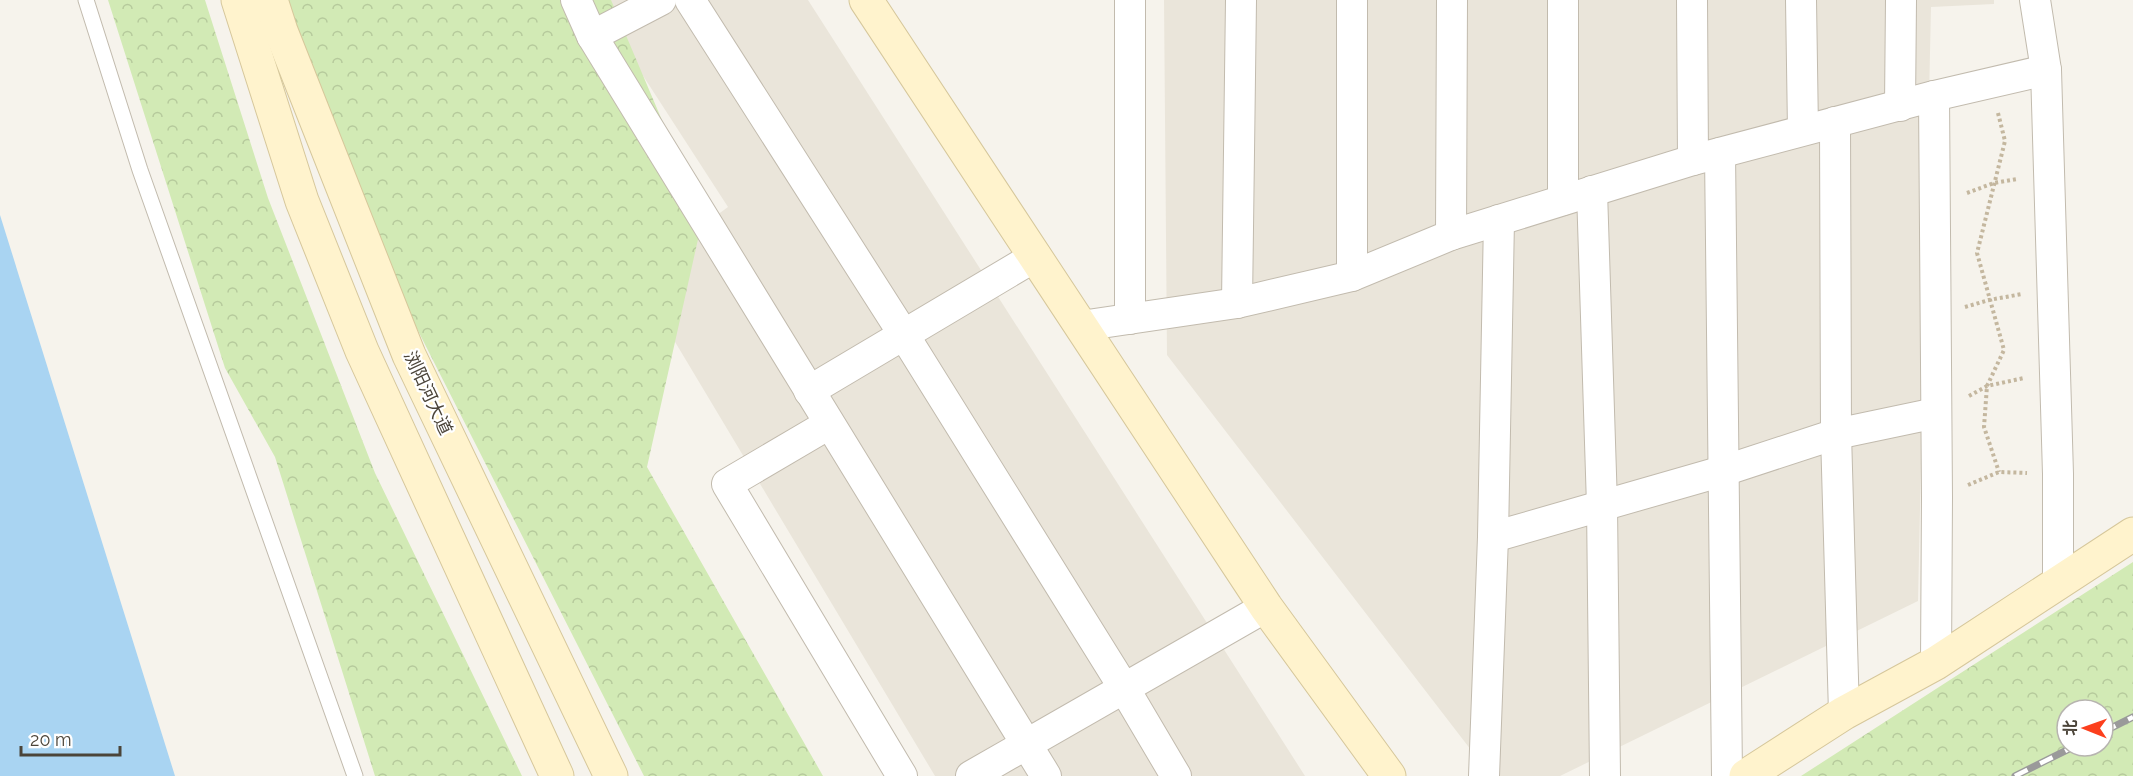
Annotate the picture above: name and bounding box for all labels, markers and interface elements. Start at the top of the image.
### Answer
street label: 浏阳河大道 [400,348,457,438]
north arrow [2055,698,2115,758]
scale bar [21,719,120,757]
text: 北 [2061,720,2080,736]
text: 20 m [30,729,72,750]

